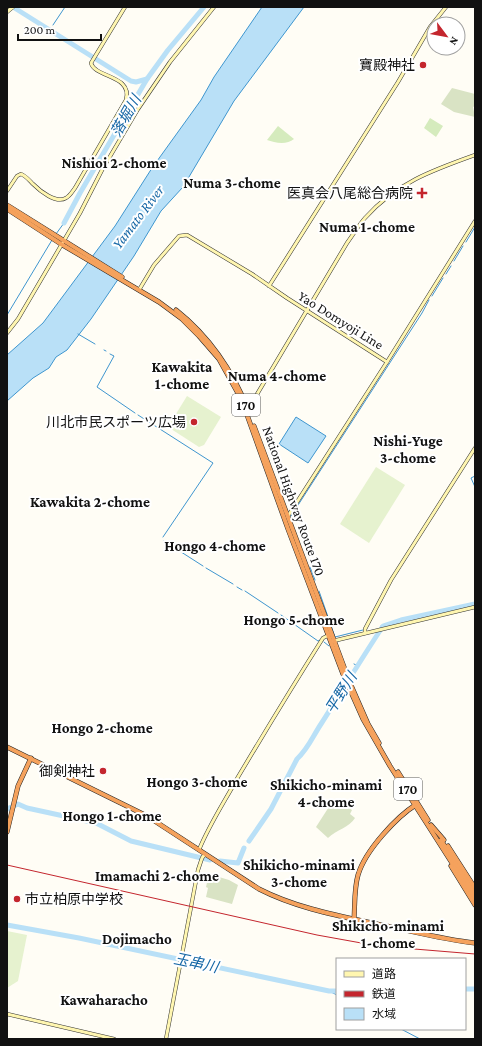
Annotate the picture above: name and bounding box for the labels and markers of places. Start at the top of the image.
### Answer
place label: 寶殿神社 [359,57,415,73]
marker: 寶殿神社 [418,60,428,70]
place label: 医真会八尾総合病院 [287,185,413,201]
marker: 医真会八尾総合病院 [416,187,428,199]
place label: 川北市民スポーツ広場 [46,414,186,430]
marker: 川北市民スポーツ広場 [189,417,199,427]
place label: 御剣神社 [39,763,95,779]
marker: 御剣神社 [98,766,108,776]
place label: 市立柏原中学校 [25,891,123,907]
marker: 市立柏原中学校 [12,894,22,904]

